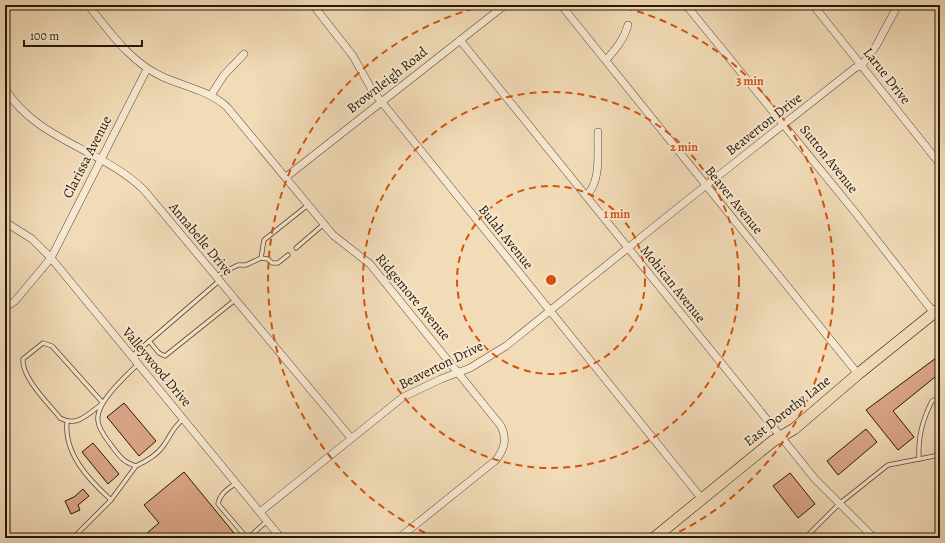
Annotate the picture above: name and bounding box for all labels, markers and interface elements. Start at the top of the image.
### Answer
scale bar [24,22,142,48]
text: 100 m [30,28,59,44]
street label: Brownleigh Road [343,42,432,118]
street label: Larue Drive [859,44,915,108]
text: 3 min [736,73,764,89]
street label: Beaverton Drive [722,88,806,160]
street label: Clarissa Avenue [58,112,116,202]
street label: Sutton Avenue [795,121,863,197]
text: 2 min [670,139,698,155]
street label: Beaver Avenue [701,162,767,238]
street label: Annabelle Drive [164,197,237,280]
street label: Bulah Avenue [474,201,538,273]
text: 1 min [604,206,631,222]
street label: Mohican Avenue [636,241,710,327]
street label: Ridgemore Avenue [371,250,455,344]
centre of rings [544,273,558,287]
street label: Valleywood Drive [117,322,196,411]
street label: Beaverton Drive [396,336,486,394]
street label: East Dorothy Lane [740,371,834,451]

